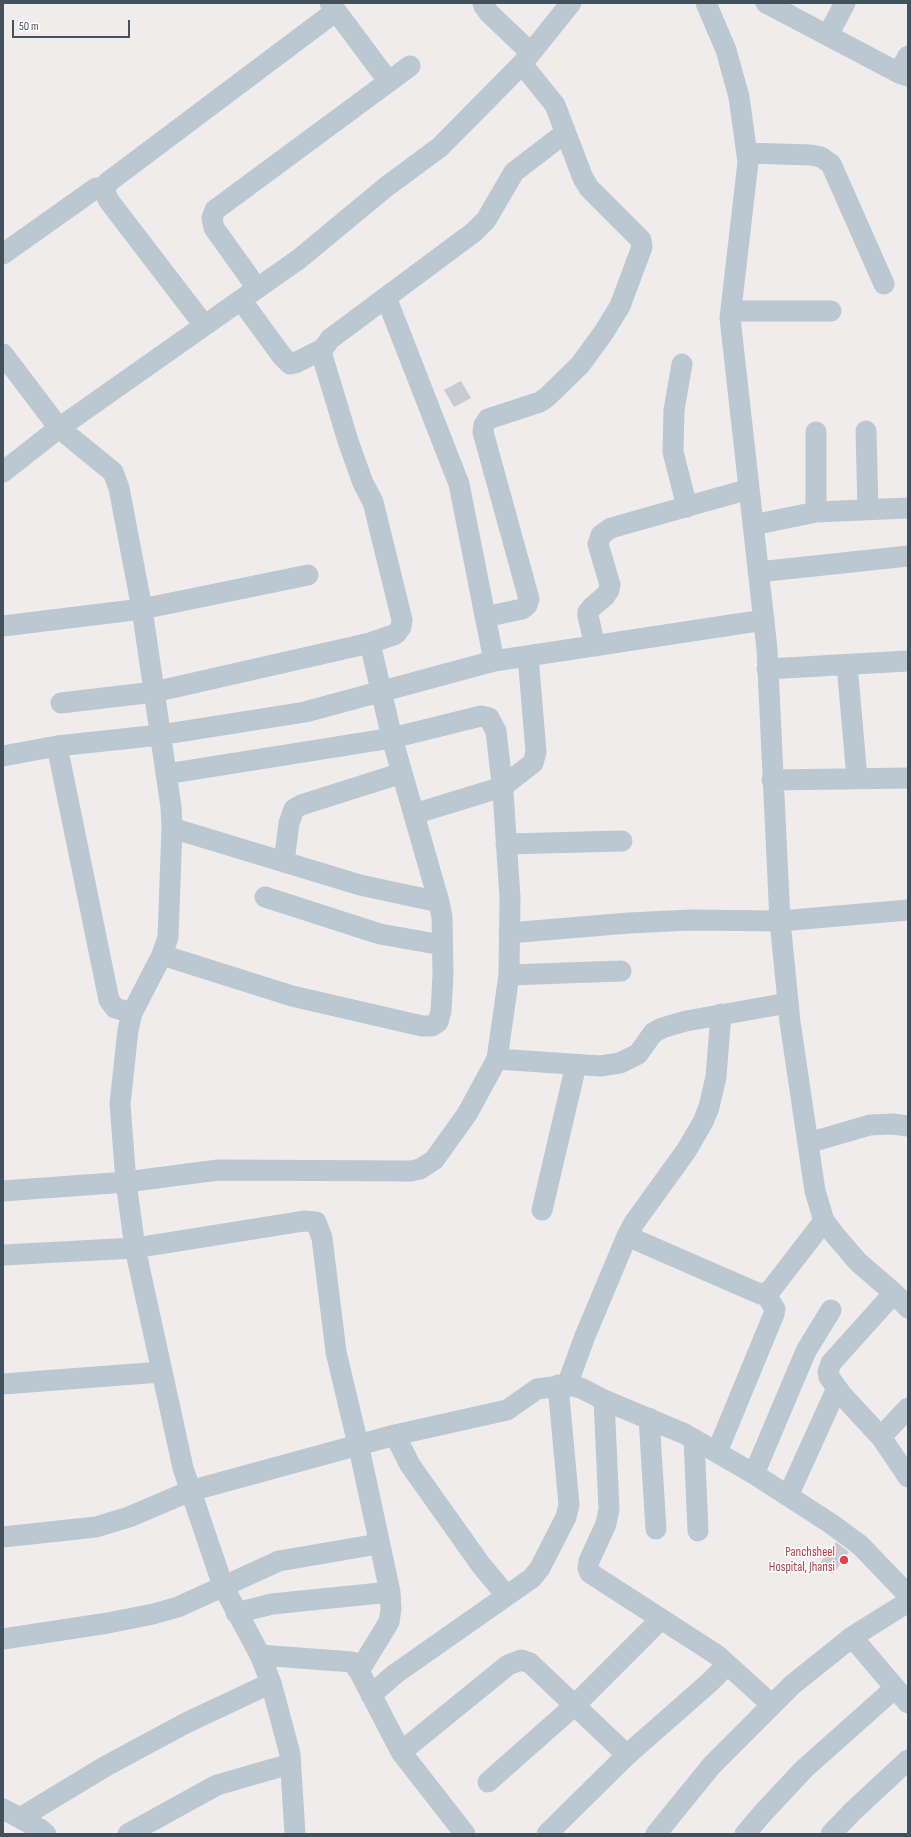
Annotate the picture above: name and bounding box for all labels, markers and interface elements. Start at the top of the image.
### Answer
scale bar [14,12,132,38]
text: 50 m [19,19,39,34]
place label: Panchsheel Hospital, Jhansi [769,1545,835,1576]
marker: Panchsheel Hospital, Jhansi [838,1554,850,1566]

